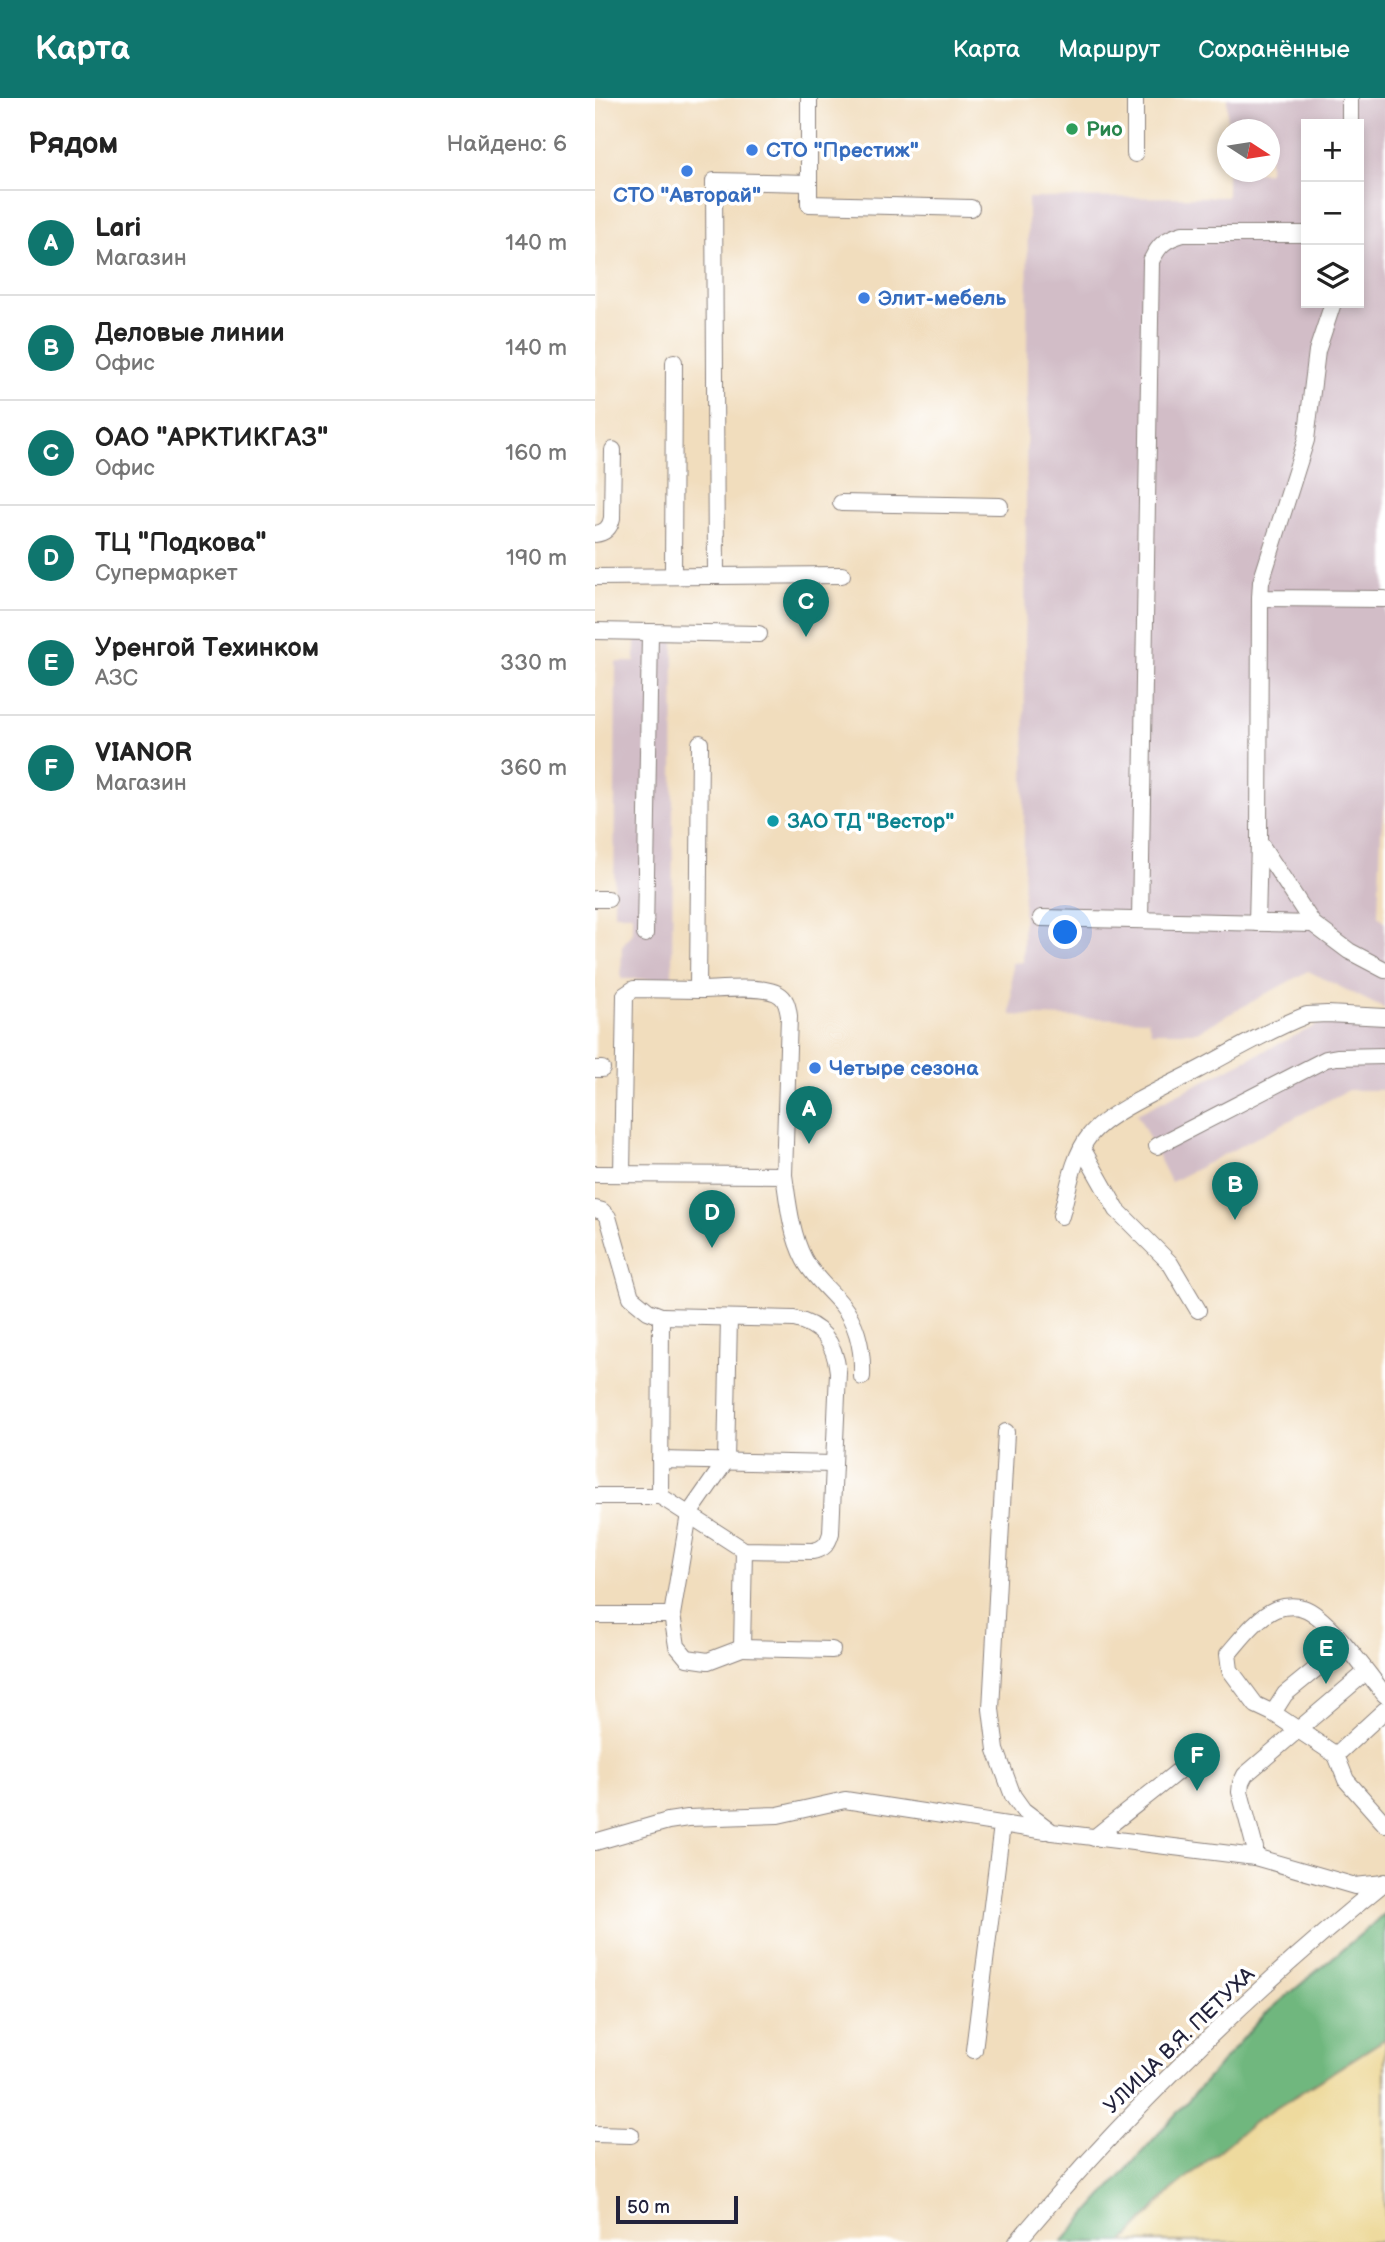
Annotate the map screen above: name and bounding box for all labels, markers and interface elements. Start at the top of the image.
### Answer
text: Карта [35,29,130,69]
text: Карта [953,35,1020,64]
text: Маршрут [1058,35,1160,64]
text: Сохранённые [1198,35,1350,64]
place label: Рио [1086,117,1123,142]
north arrow [1217,119,1280,182]
map controls [1301,119,1364,308]
button: + [1301,119,1364,182]
marker: Рио [1064,121,1080,137]
text: Рядом [28,126,118,162]
text: Найдено: 6 [446,130,567,158]
place label: СТО "Престиж" [766,138,919,163]
marker: СТО "Престиж" [744,142,760,158]
marker: СТО "Авторай" [679,163,695,179]
button: − [1301,182,1364,245]
place label: СТО "Авторай" [613,183,761,208]
text: Lari [95,213,141,244]
text: A [44,229,58,257]
text: 140 m [505,229,567,257]
text: Магазин [95,244,187,272]
button: layers [1301,245,1364,308]
place label: Элит-мебель [878,286,1006,311]
marker: Элит-мебель [856,290,872,306]
text: Деловые линии [95,318,285,349]
text: B [43,334,59,362]
text: 140 m [505,334,567,362]
text: Офис [95,349,155,377]
text: ОАО "АРКТИКГАЗ" [95,423,328,454]
text: C [43,439,59,467]
text: 160 m [505,439,567,467]
text: Офис [95,454,155,482]
text: ТЦ "Подкова" [95,528,267,559]
text: D [43,544,59,572]
text: 190 m [506,544,567,572]
text: Супермаркет [95,559,238,587]
pin: C [783,579,829,637]
text: Уренгой Техинком [95,633,319,664]
text: E [44,649,58,677]
text: 330 m [500,649,567,677]
text: АЗС [95,664,138,692]
text: VIANOR [95,738,192,769]
text: F [44,754,58,782]
text: 360 m [500,754,567,782]
text: Магазин [95,769,187,797]
place label: ЗАО ТД "Вестор" [787,809,954,834]
marker: ЗАО ТД "Вестор" [765,813,781,829]
your location [1048,915,1082,949]
place label: Четыре сезона [829,1056,979,1081]
marker: Четыре сезона [807,1060,823,1076]
pin: A [786,1086,832,1144]
pin: B [1212,1162,1258,1220]
pin: D [689,1190,735,1248]
pin: E [1303,1626,1349,1684]
pin: F [1174,1733,1220,1791]
street label: УЛИЦА В.Я. ПЕТУХА [1099,1962,1260,2119]
scale bar [616,2193,739,2225]
text: 50 m [627,2196,670,2219]

